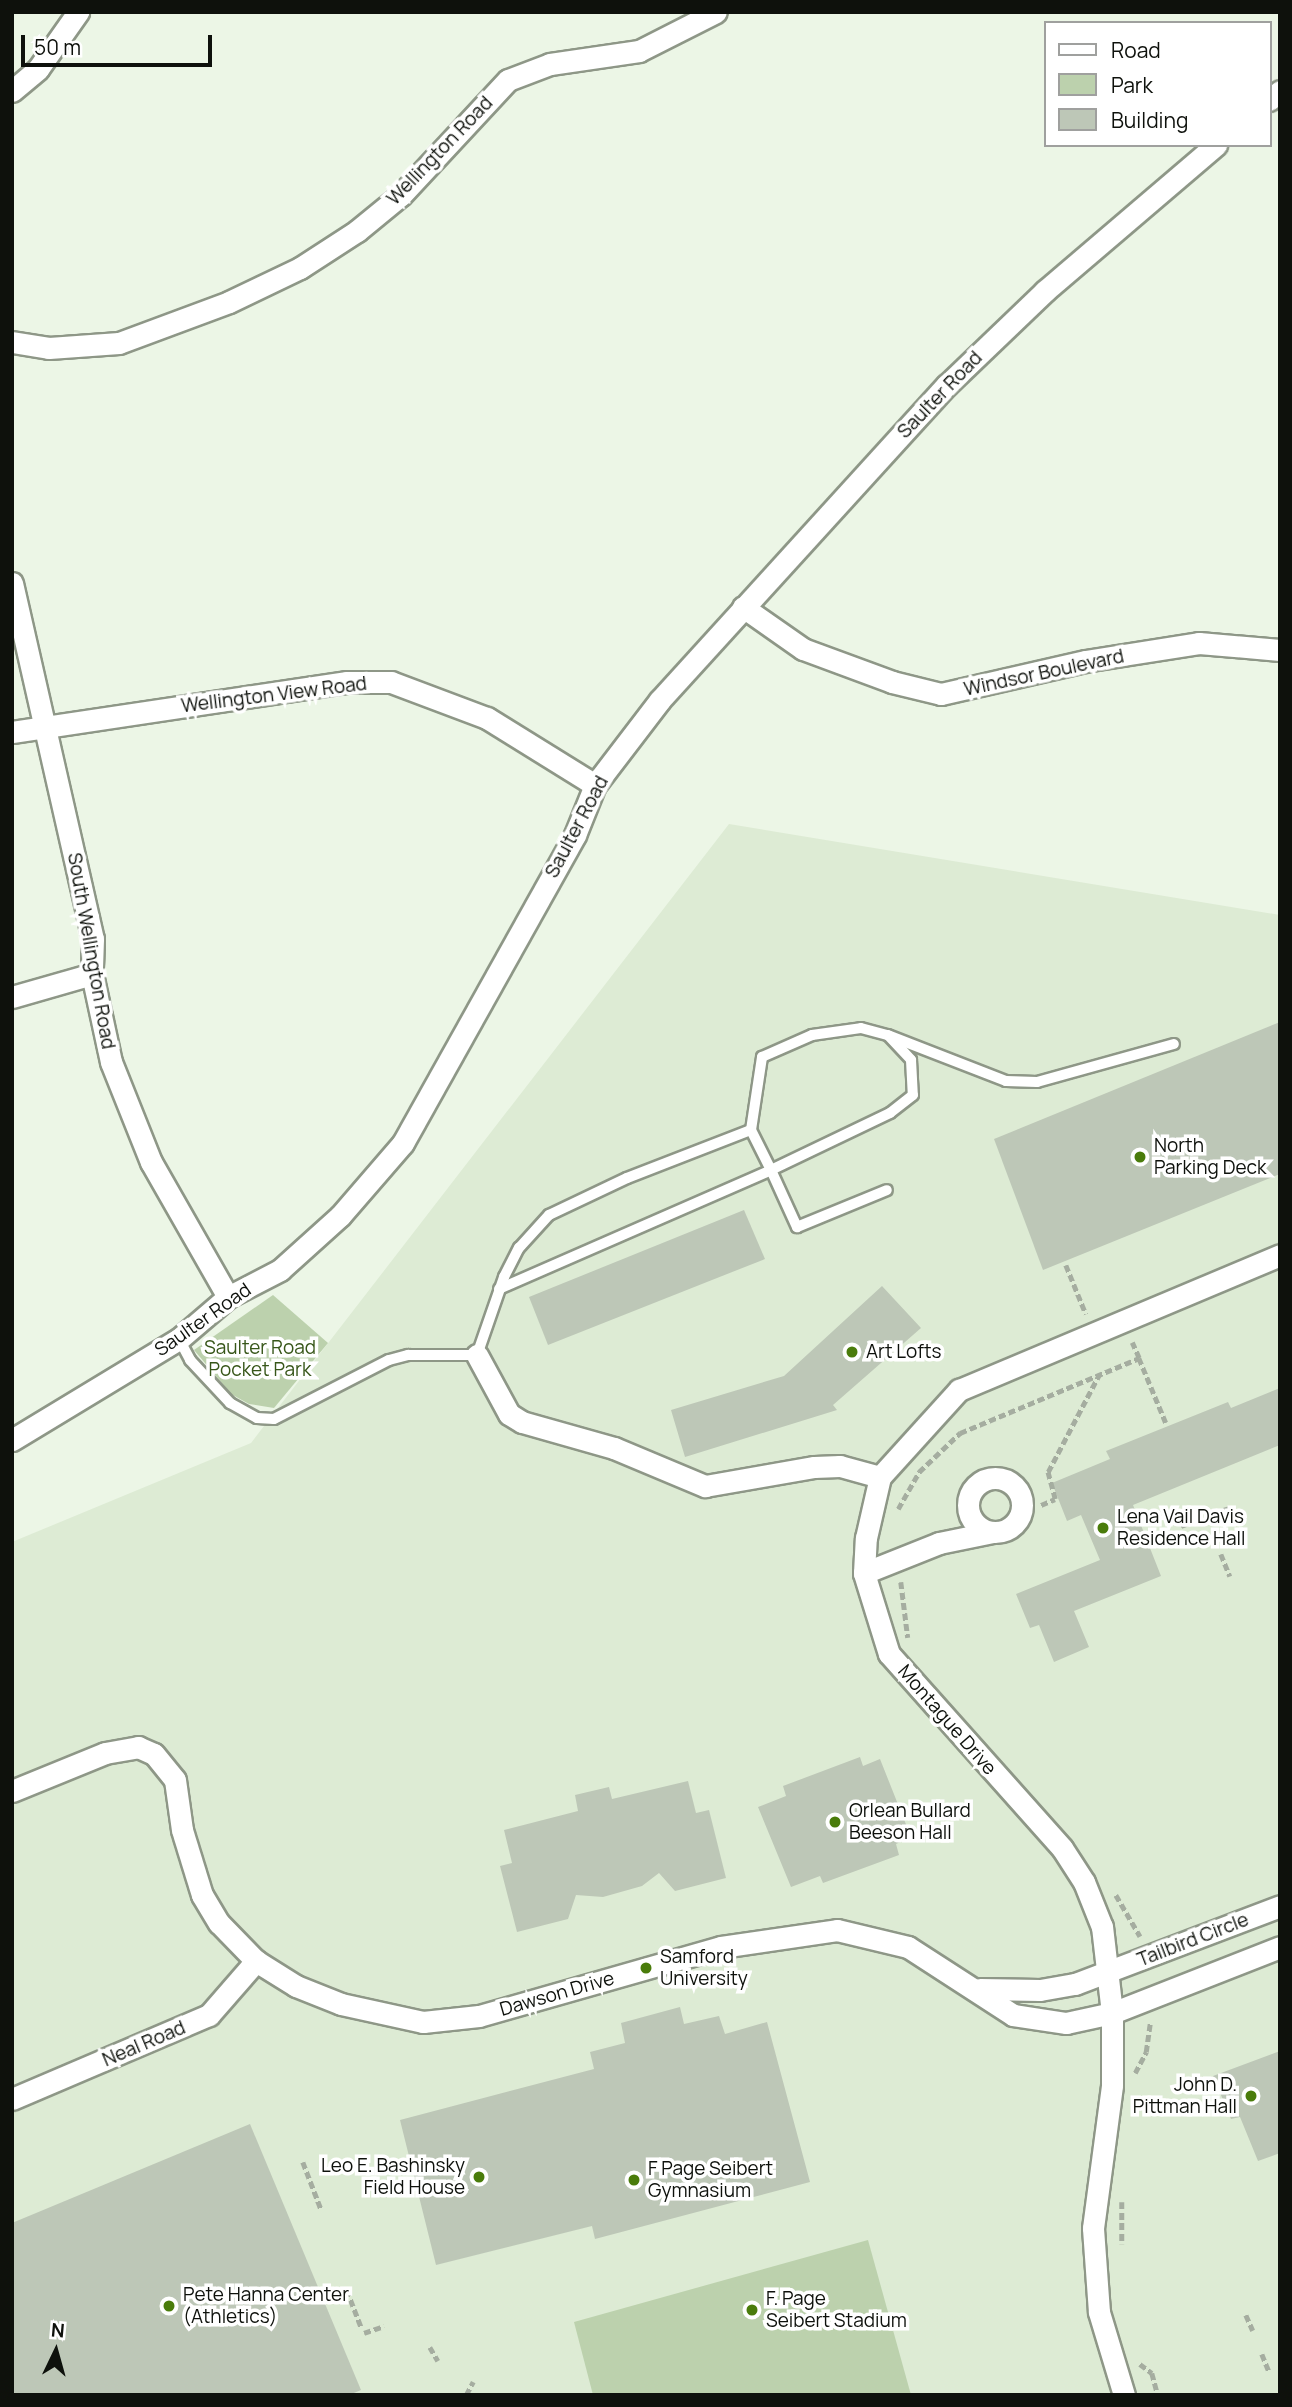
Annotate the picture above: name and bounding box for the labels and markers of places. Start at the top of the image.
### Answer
place label: North Parking Deck [1154,1135,1266,1179]
marker: North Parking Deck [1132,1149,1148,1165]
place label: Art Lofts [866,1341,942,1363]
marker: Art Lofts [844,1344,860,1360]
place label: Lena Vail Davis Residence Hall [1117,1506,1245,1550]
marker: Lena Vail Davis Residence Hall [1095,1520,1111,1536]
place label: Orlean Bullard Beeson Hall [849,1800,971,1844]
marker: Orlean Bullard Beeson Hall [827,1814,843,1830]
place label: Samford University [660,1946,748,1990]
marker: Samford University [638,1960,654,1976]
place label: John D. Pittman Hall [1133,2074,1237,2118]
marker: John D. Pittman Hall [1243,2088,1259,2104]
place label: Leo E. Bashinsky Field House [321,2155,465,2199]
place label: F Page Seibert Gymnasium [648,2158,773,2202]
marker: Leo E. Bashinsky Field House [471,2169,487,2185]
marker: F Page Seibert Gymnasium [626,2172,642,2188]
place label: Pete Hanna Center (Athletics) [183,2284,349,2328]
place label: F. Page Seibert Stadium [766,2288,907,2332]
marker: Pete Hanna Center (Athletics) [161,2298,177,2314]
marker: F. Page Seibert Stadium [744,2302,760,2318]

